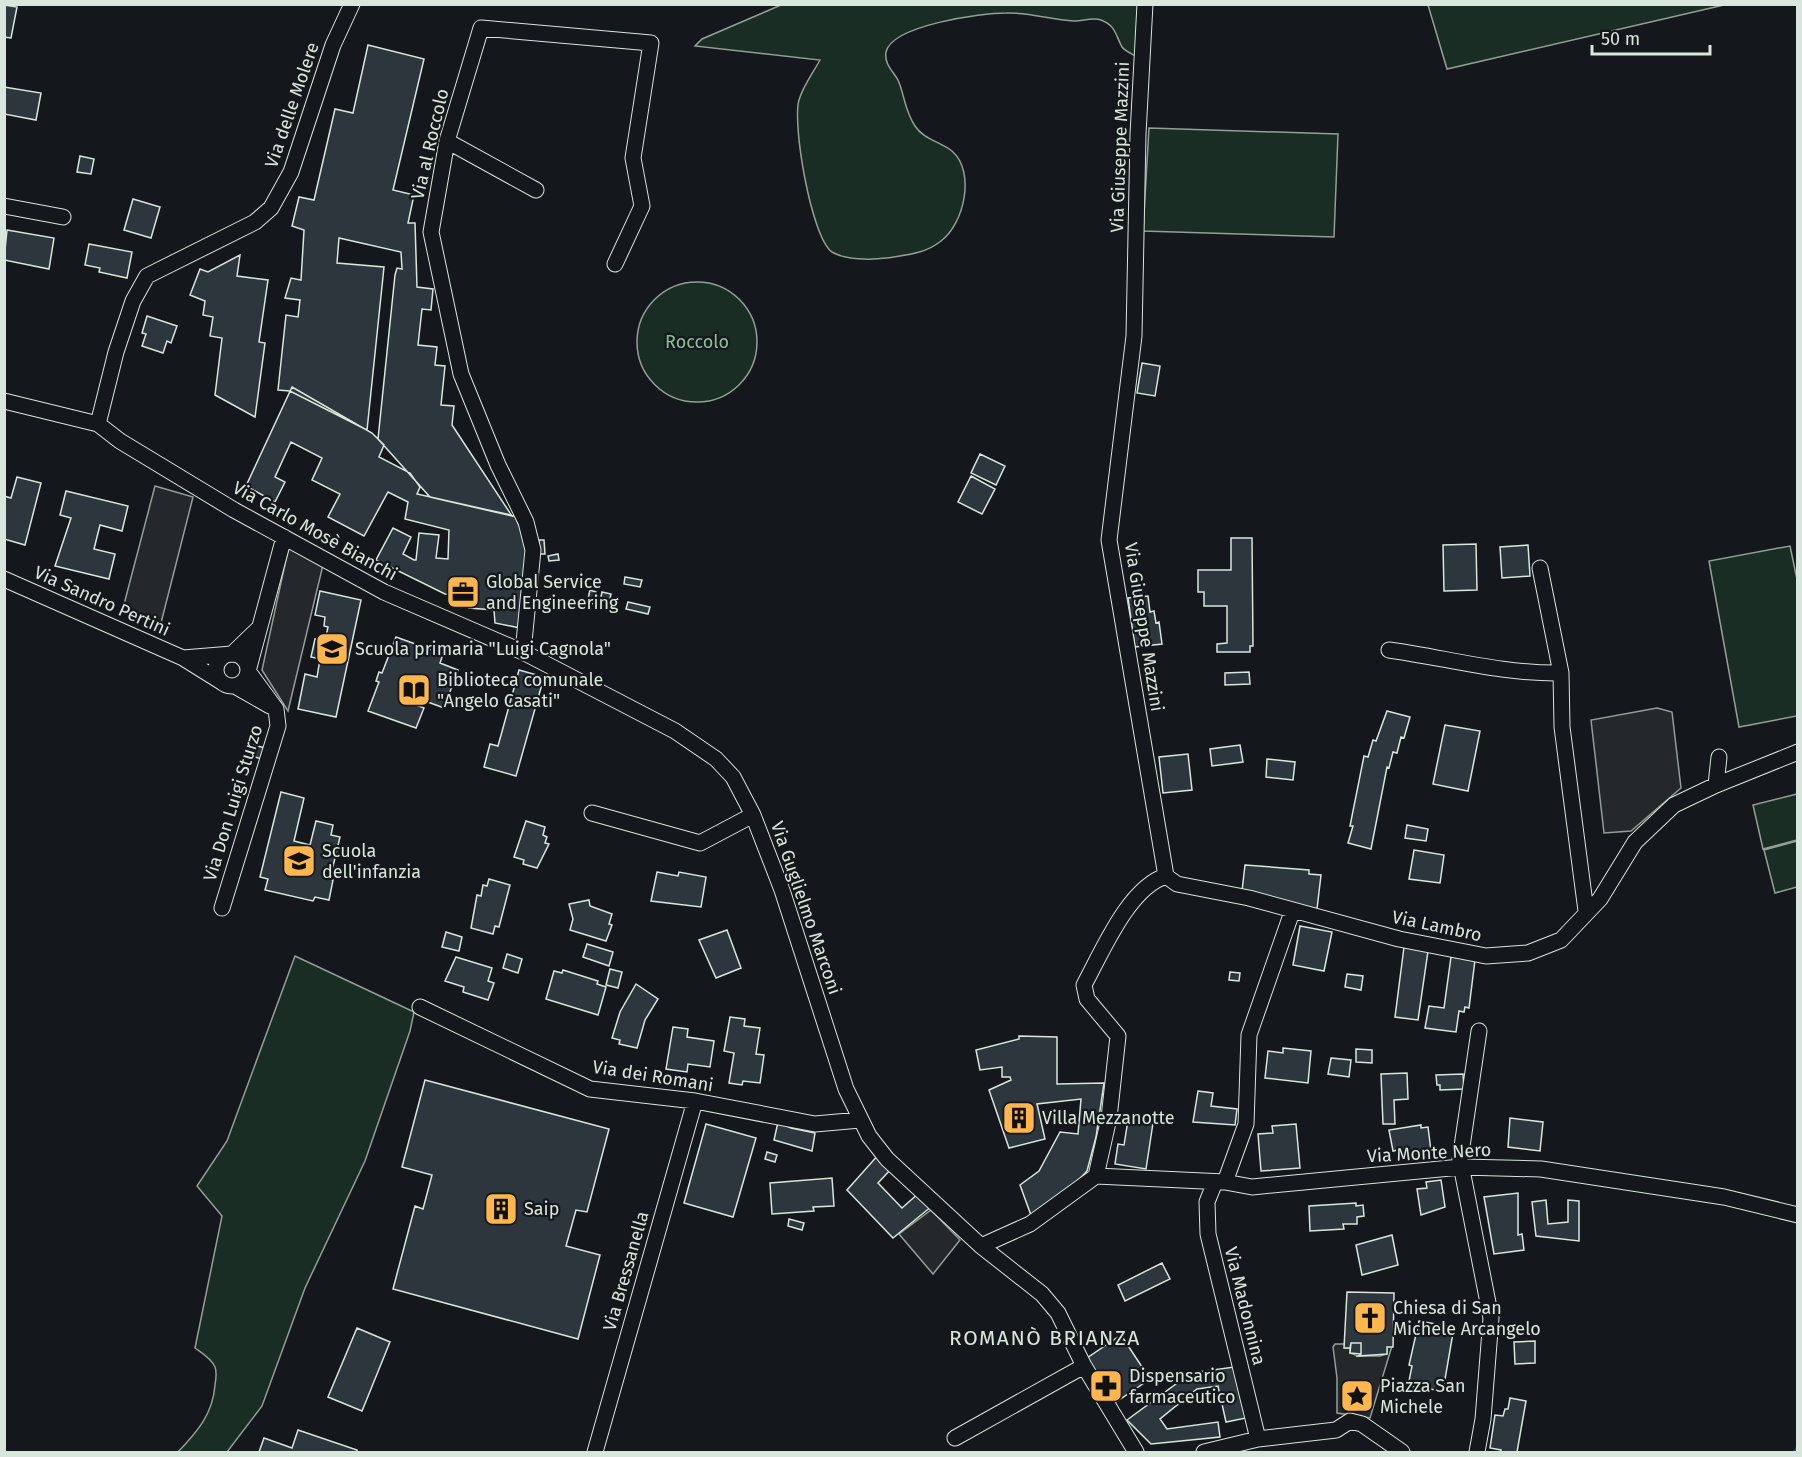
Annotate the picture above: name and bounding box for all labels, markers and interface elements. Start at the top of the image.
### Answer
scale bar [1592,18,1710,56]
text: 50 m [1601,28,1640,50]
street label: Via delle Molere [260,39,324,171]
street label: Via Giuseppe Mazzini [1106,61,1134,233]
street label: Via al Roccolo [407,86,453,202]
park label: Roccolo [665,331,729,353]
street label: Via Carlo Mosè Bianchi [229,477,401,585]
street label: Via Giuseppe Mazzini [1120,541,1168,713]
street label: Via Sandro Pertini [31,561,173,641]
place label: Global Service and Engineering [486,571,619,614]
office icon: Global Service and Engineering [445,574,481,610]
school or university icon: Scuola primaria "Luigi Cagnola" [314,631,350,667]
place label: Scuola primaria "Luigi Cagnola" [355,638,611,660]
place label: Biblioteca comunale "Angelo Casati" [437,669,603,712]
library icon: Biblioteca comunale "Angelo Casati" [396,672,432,708]
street label: Via Don Luigi Sturzo [199,722,267,884]
street label: Via Guglielmo Marconi [766,819,846,997]
place label: Scuola dell'infanzia [322,840,421,883]
school or university icon: Scuola dell'infanzia [281,843,317,879]
street label: Via Lambro [1390,906,1484,946]
street label: Via dei Romani [591,1056,715,1096]
building icon: Villa Mezzanotte [1001,1100,1037,1136]
place label: Villa Mezzanotte [1042,1107,1175,1129]
street label: Via Monte Nero [1366,1139,1492,1167]
building icon: Saip [483,1191,519,1227]
place label: Saip [524,1198,559,1220]
street label: Via Bressanella [598,1209,654,1333]
street label: Via Madonnina [1220,1245,1270,1367]
place label: Chiesa di San Michele Arcangelo [1393,1297,1541,1340]
church icon: Chiesa di San Michele Arcangelo [1352,1300,1388,1336]
district label: ROMANÒ BRIANZA [949,1325,1141,1351]
place label: Dispensario farmaceutico [1129,1365,1235,1408]
pharmacy icon: Dispensario farmaceutico [1088,1368,1124,1404]
place label: Piazza San Michele [1380,1375,1466,1418]
place icon: Piazza San Michele [1339,1378,1375,1414]

